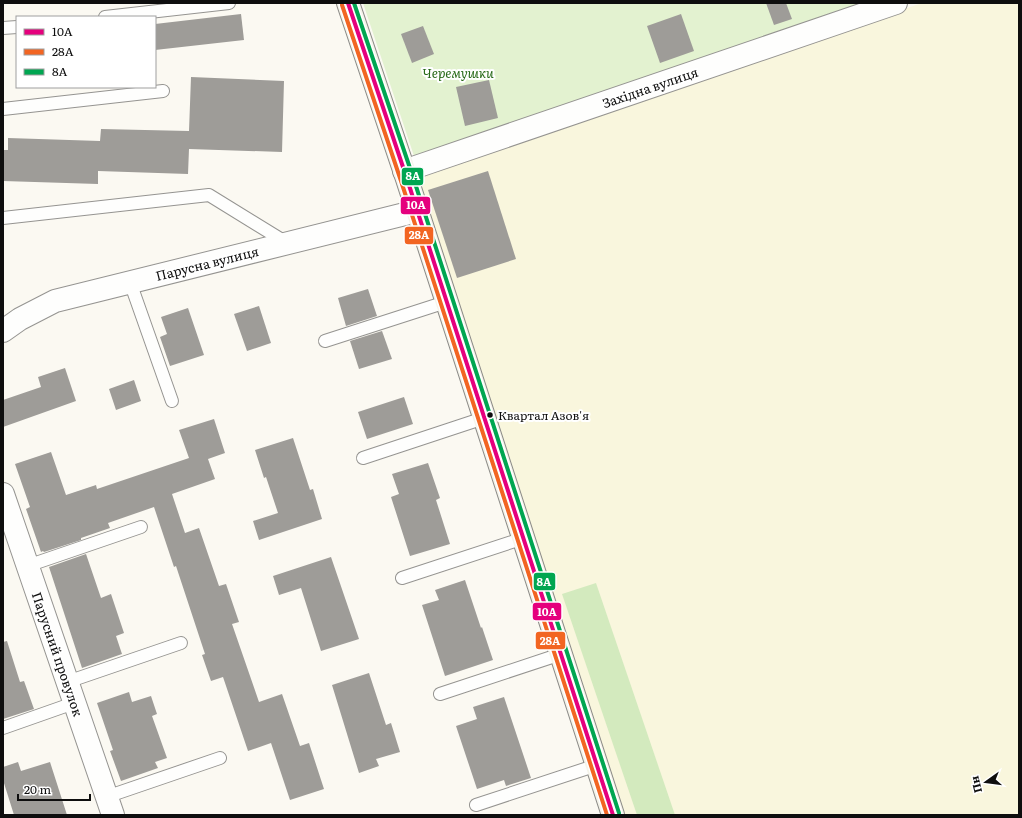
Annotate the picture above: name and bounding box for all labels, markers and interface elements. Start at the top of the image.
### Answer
legend [16,16,156,88]
text: 10А [52,22,73,40]
text: 28А [52,42,74,60]
text: 8А [52,62,68,80]
street label: Західна вулиця [599,62,701,112]
park label: Черемушки [422,63,494,82]
line badge: 8А [401,167,424,186]
text: 8А [406,167,421,183]
line badge: 10А [400,196,431,215]
text: 10А [406,196,427,212]
line badge: 28А [404,226,434,245]
text: 28А [409,226,430,242]
street label: Парусна вулиця [153,241,261,285]
place label: Квартал Азов'я [498,406,589,424]
marker: Квартал Азов'я [485,410,495,420]
line badge: 8А [533,572,556,591]
text: 8А [537,573,552,589]
street label: Парусний провулок [28,589,88,719]
line badge: 10А [532,602,562,621]
text: 10А [537,603,558,619]
line badge: 28А [535,631,566,650]
text: 28А [540,632,561,648]
north arrow [966,762,1006,802]
text: Пн [965,774,985,795]
scale bar [18,776,90,802]
text: 20 m [24,780,51,798]

